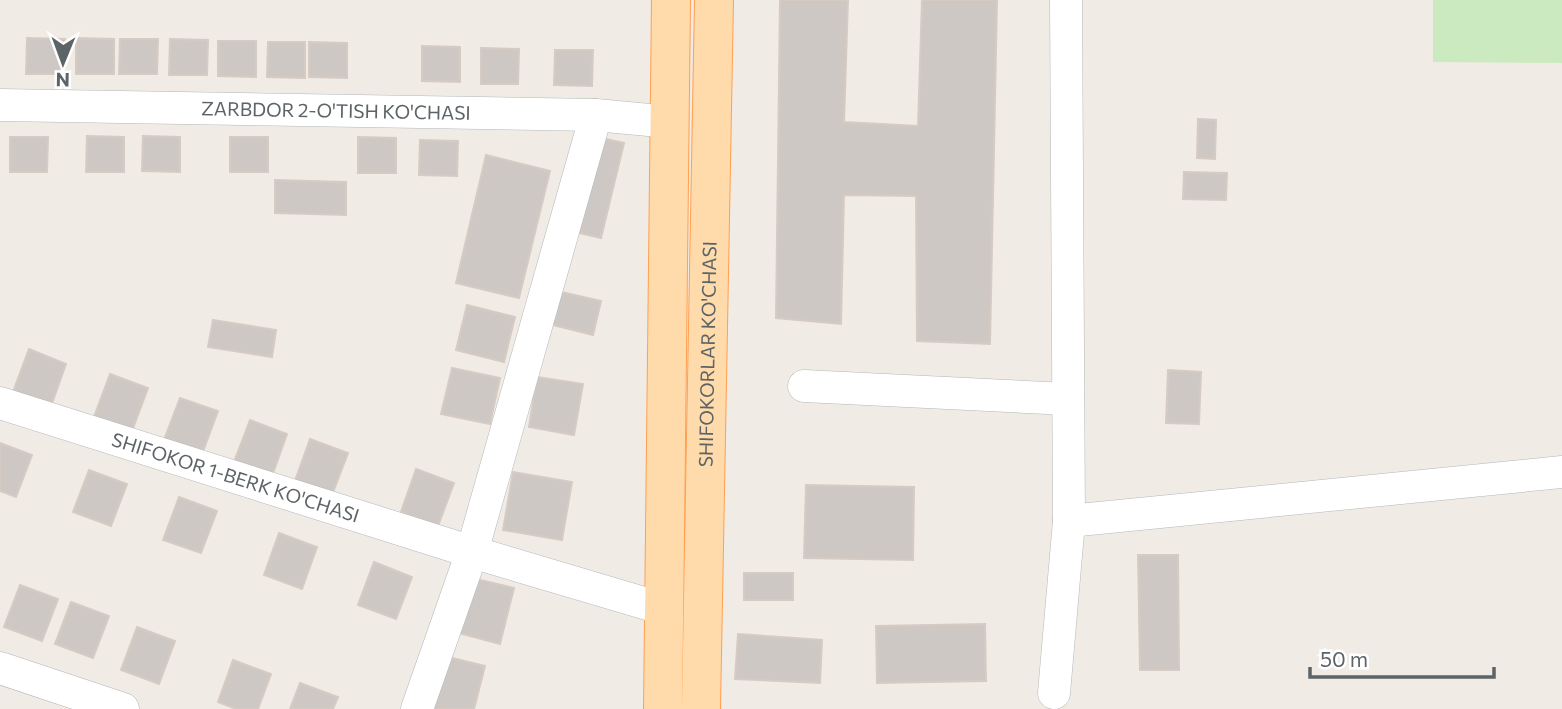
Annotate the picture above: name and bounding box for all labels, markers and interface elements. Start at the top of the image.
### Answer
north arrow [28,28,98,98]
text: N [55,69,70,92]
street label: ZARBDOR 2-O'TISH KO'CHASI [201,96,471,124]
street label: SHIFOKORLAR KO'CHASI [693,241,721,467]
street label: SHIFOKOR 1-BERK KO'CHASI [109,427,362,527]
scale bar [1310,636,1494,680]
text: 50 m [1320,646,1368,671]

